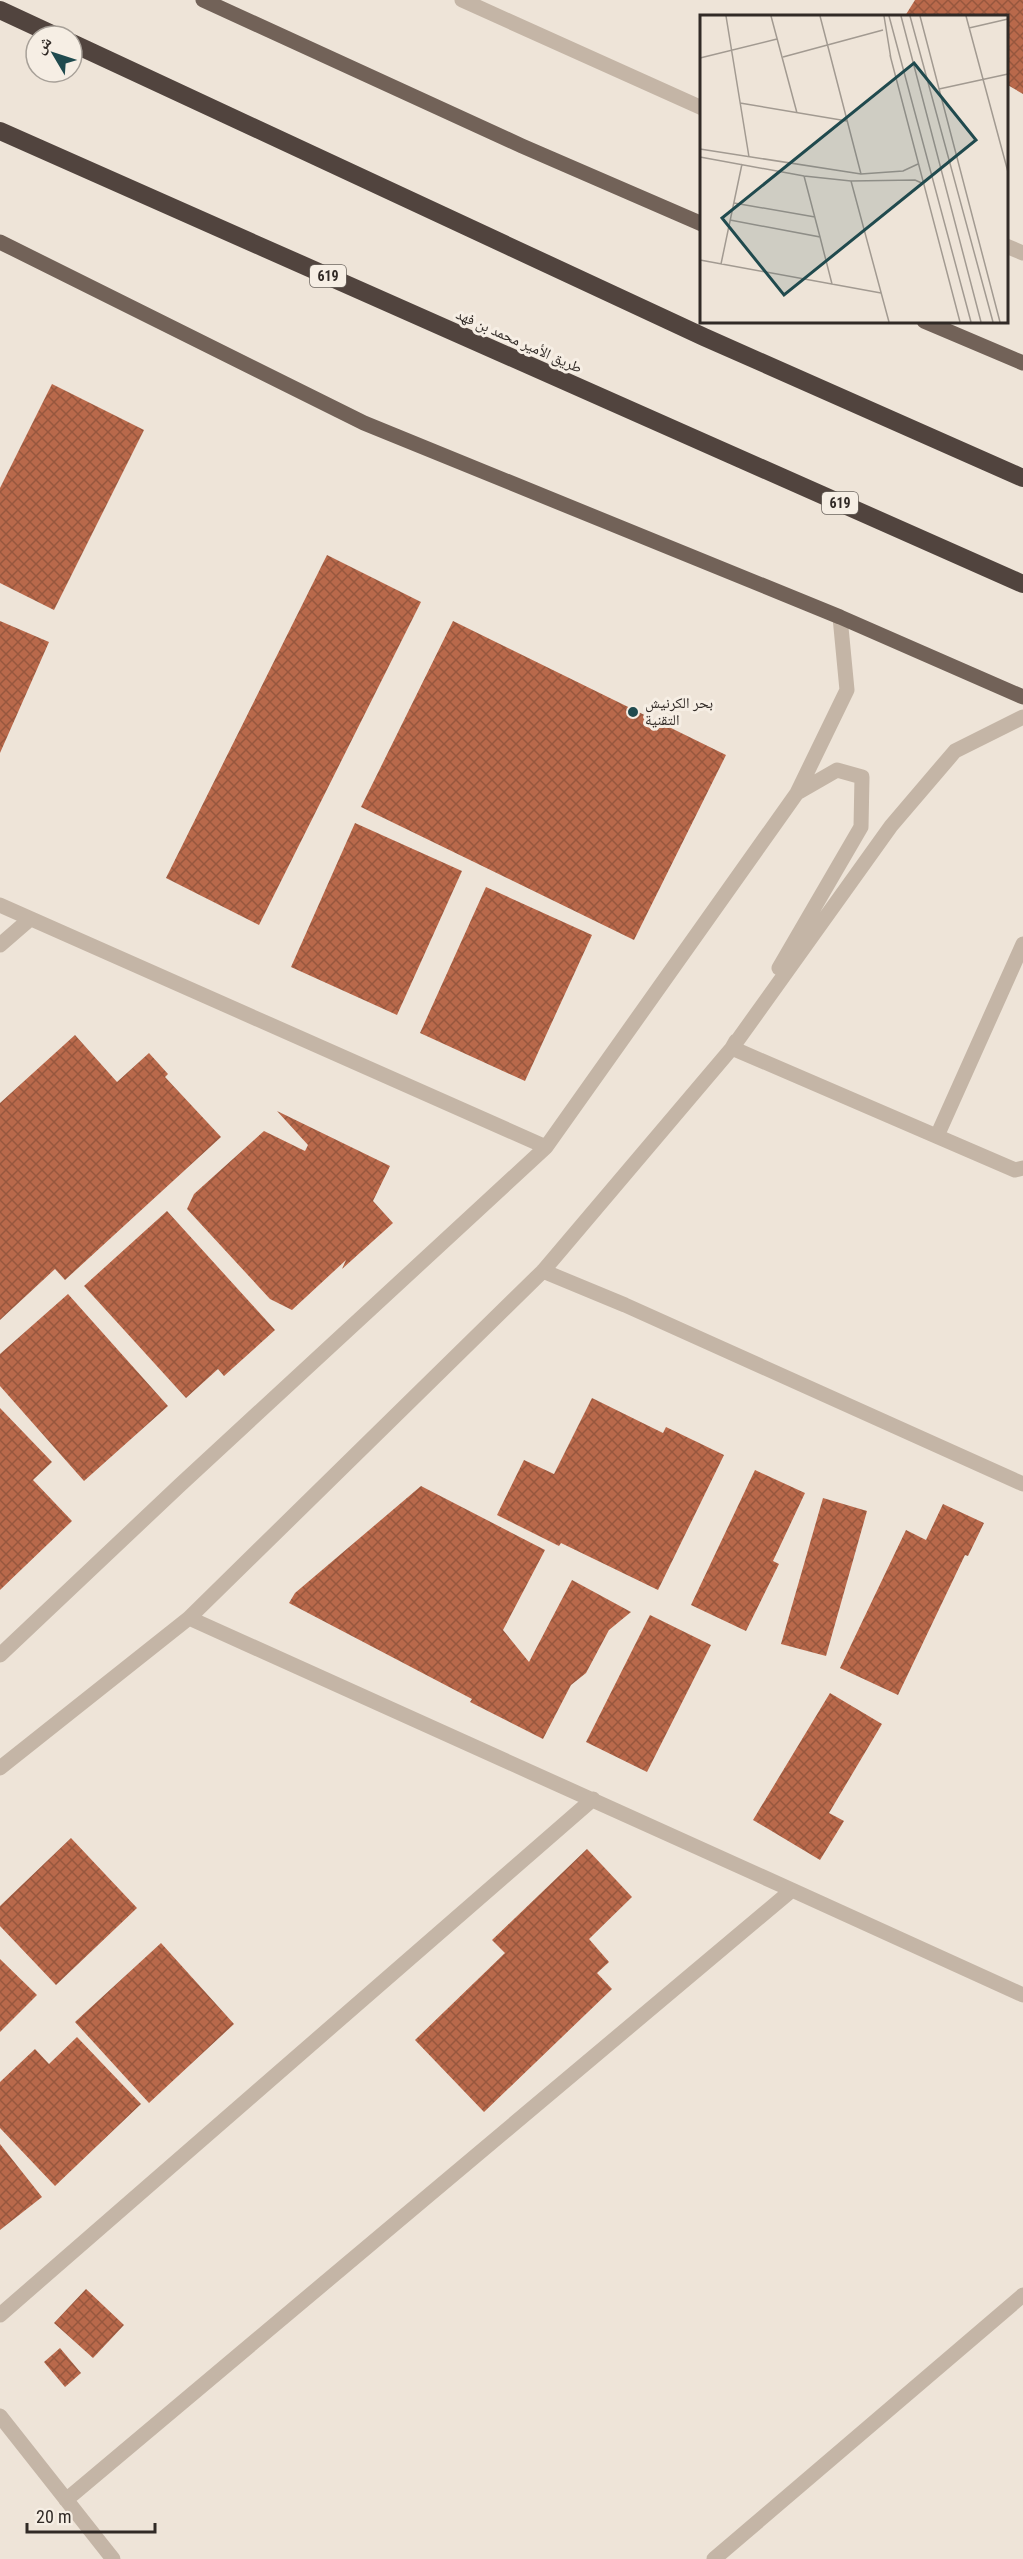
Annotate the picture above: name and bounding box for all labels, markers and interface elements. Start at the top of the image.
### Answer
inset map [700,15,1008,322]
north arrow [24,24,84,84]
text: ش [30,32,55,57]
road number: 619 [310,265,346,287]
street label: طريق الأمير محمد بن فهد [453,305,585,378]
road number: 619 [822,492,858,514]
place label: بحر الكرنيش التقنية [645,694,713,729]
marker: بحر الكرنيش التقنية [626,705,640,719]
scale bar [27,2496,154,2534]
text: 20 m [36,2506,71,2527]

